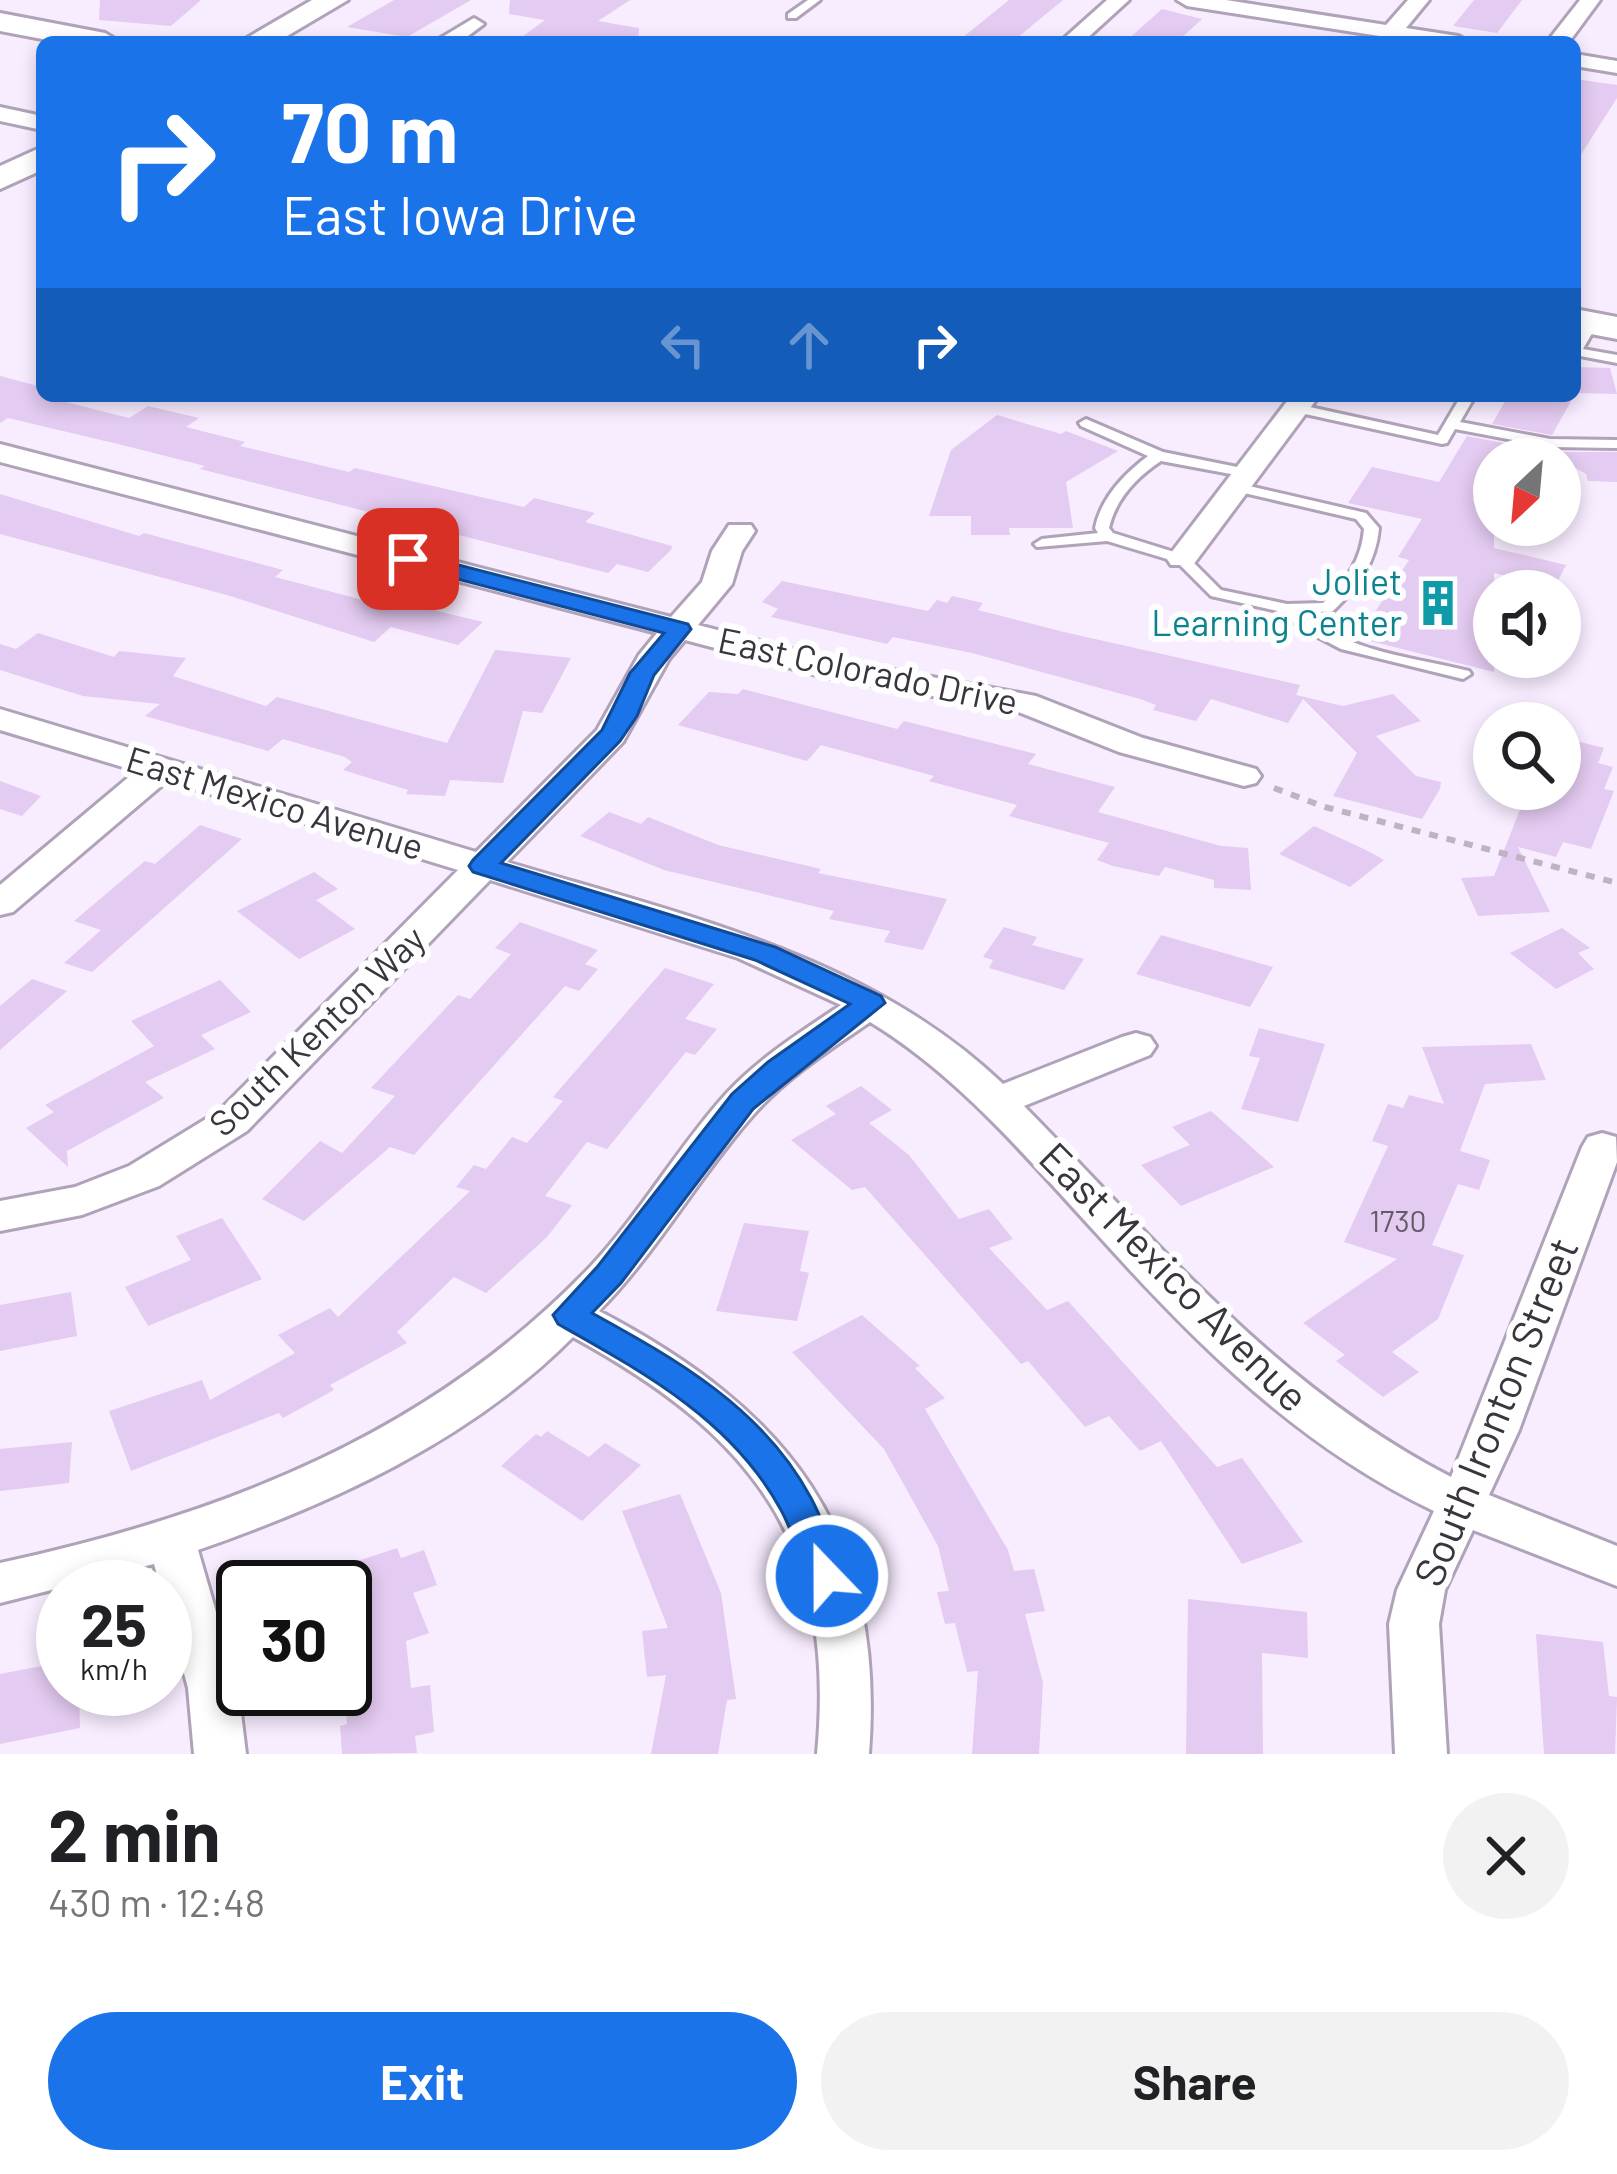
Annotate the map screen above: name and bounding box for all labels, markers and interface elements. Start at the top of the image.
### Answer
text: 70 m [282,79,458,180]
icon: right [84,84,240,240]
text: East Iowa Drive [282,181,638,246]
icon: left [650,312,716,378]
icon: ahead [776,312,842,378]
icon: right [902,312,968,378]
north arrow [1473,438,1581,546]
map controls [1473,438,1581,810]
pin [357,508,459,610]
icon: arrive [375,526,441,592]
place label: Joliet Learning Center [1151,559,1402,643]
button: sound [1473,570,1581,678]
building icon: Joliet Learning Center [1413,578,1463,628]
street label: East Colorado Drive [715,617,1022,722]
button: search [1473,702,1581,810]
street label: East Mexico Avenue [122,736,429,867]
street label: South Kenton Way [199,916,433,1144]
street label: East Mexico Avenue [1031,1131,1320,1420]
house number: 1730 [1369,1202,1427,1238]
street label: South Ironton Street [1401,1230,1587,1593]
position arrow [764,1513,890,1639]
speed limit sign: 30 [216,1560,372,1716]
text: 25 [81,1587,147,1659]
text: km/h [80,1650,148,1686]
text: 2 min [48,1790,221,1876]
button: close [1443,1793,1569,1919]
text: 430 m · 12:48 [48,1878,265,1925]
button: Exit [48,2012,797,2150]
button: Share [821,2012,1569,2150]

